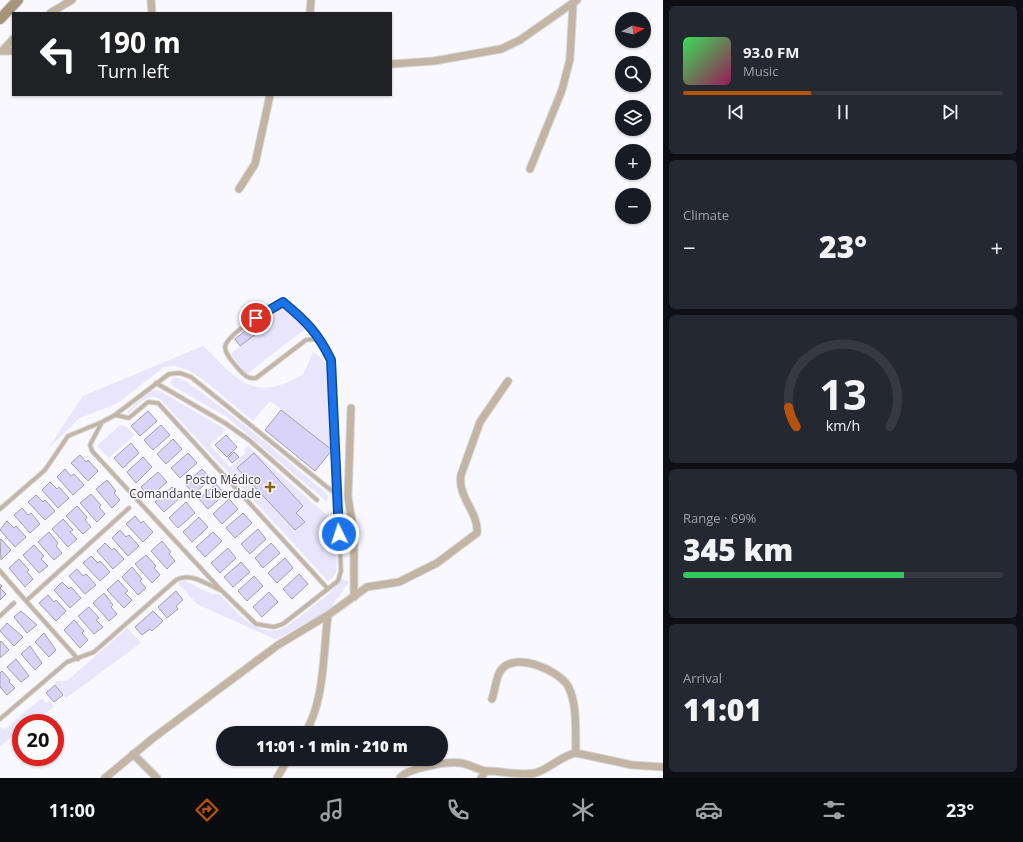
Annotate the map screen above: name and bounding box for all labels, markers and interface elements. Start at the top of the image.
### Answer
north arrow [615,12,651,48]
map controls [615,12,651,224]
text: 190 m [98,23,181,61]
icon: left [32,28,84,80]
text: 93.0 FM [743,42,799,62]
button: search [615,56,651,92]
text: Turn left [98,59,169,83]
text: Music [743,62,778,80]
button: layers [615,100,651,136]
icon: previous [725,101,747,123]
icon: pause [832,101,854,123]
icon: next [939,101,961,123]
button: + [615,144,651,180]
button: − [615,188,651,224]
text: Climate [683,206,729,224]
text: 23° [819,226,867,267]
text: − [683,232,696,262]
text: + [990,232,1003,262]
pin [239,301,273,335]
icon: arrive [245,307,267,329]
text: 13 [819,366,867,422]
text: km/h [826,416,860,435]
place label: Posto Médico Comandante Liberdade [129,471,261,502]
marker: Posto Médico Comandante Liberdade [264,481,276,493]
text: Range · 69% [683,509,756,527]
position arrow [318,513,360,555]
text: 345 km [683,529,793,570]
text: Arrival [683,669,722,687]
text: 11:01 [683,689,762,730]
speed limit sign: 20 [12,714,64,766]
text: 11:01 · 1 min · 210 m [256,736,408,756]
icon: directions [193,796,221,824]
icon: music [318,796,346,824]
icon: phone [444,796,472,824]
icon: climate [569,796,597,824]
icon: car [695,796,723,824]
icon: filters [820,796,848,824]
text: 11:00 [49,798,95,822]
text: 23° [946,798,974,822]

